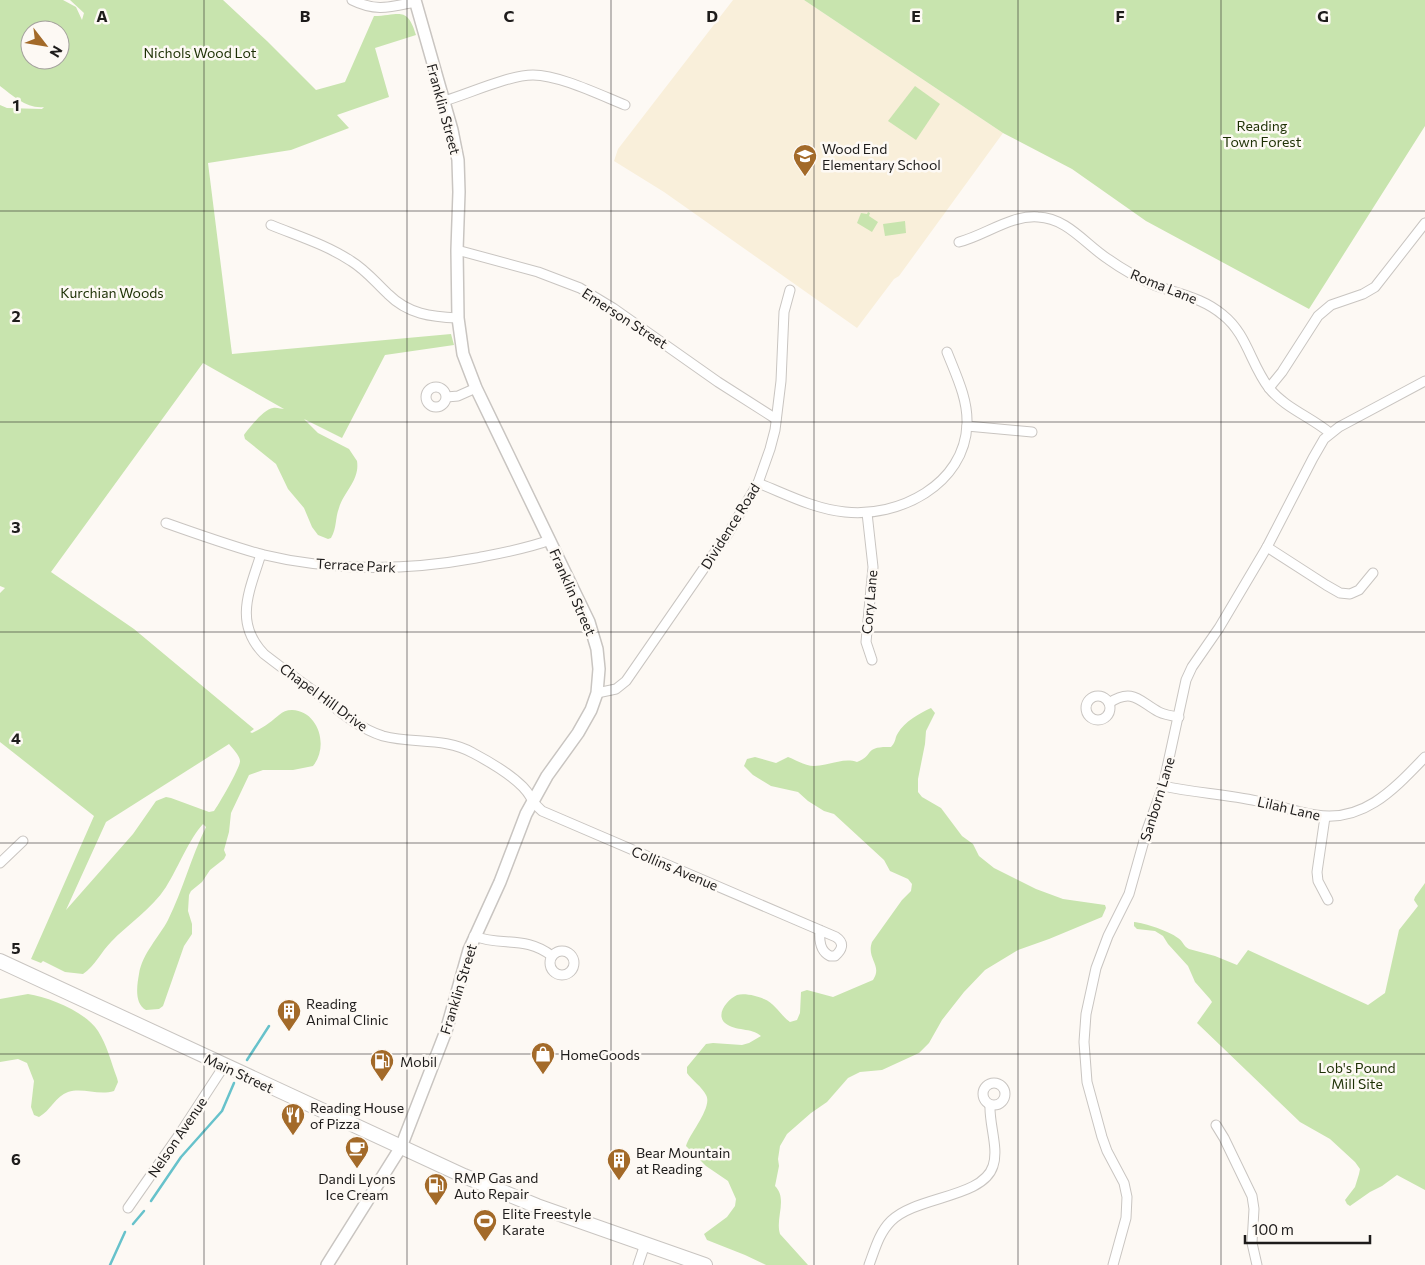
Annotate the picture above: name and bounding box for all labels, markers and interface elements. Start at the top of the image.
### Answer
text: A [96,6,108,25]
text: B [300,6,311,25]
text: C [504,6,515,25]
text: D [706,6,718,25]
text: E [911,6,921,25]
text: F [1115,6,1125,25]
text: G [1317,6,1329,25]
north arrow [20,20,70,70]
text: N [47,43,67,61]
park label: Nichols Wood Lot [144,44,257,61]
street label: Franklin Street [424,62,464,157]
text: 1 [12,95,20,114]
park label: Reading Town Forest [1223,117,1302,150]
place label: Wood End Elementary School [822,140,941,173]
school or university icon: Wood End Elementary School [792,143,818,177]
street label: Roma Lane [1128,265,1200,307]
park label: Kurchian Woods [60,284,164,301]
street label: Emerson Street [579,284,671,352]
text: 2 [11,306,21,325]
street label: Dividence Road [697,480,763,572]
text: 3 [11,517,21,536]
street label: Franklin Street [546,546,600,638]
street label: Terrace Park [316,554,397,576]
street label: Cory Lane [858,569,880,635]
street label: Chapel Hill Drive [277,659,371,735]
text: 4 [11,728,21,747]
street label: Sanborn Lane [1136,755,1178,843]
street label: Lilah Lane [1256,793,1322,823]
street label: Collins Avenue [629,842,721,894]
text: 5 [11,938,21,957]
street label: Franklin Street [436,941,480,1036]
place label: Reading Animal Clinic [306,995,388,1028]
building icon: Reading Animal Clinic [276,998,302,1032]
shop icon: HomeGoods [530,1041,556,1075]
place label: HomeGoods [560,1046,640,1063]
fuel station icon: Mobil [369,1048,395,1082]
street label: Main Street [202,1050,277,1097]
place label: Mobil [400,1053,437,1070]
park label: Lob's Pound Mill Site [1318,1059,1396,1092]
street label: Nelson Avenue [144,1093,210,1181]
place label: Reading House of Pizza [310,1099,404,1132]
restaurant icon: Reading House of Pizza [280,1102,306,1136]
cafe icon: Dandi Lyons Ice Cream [344,1135,370,1169]
place label: Bear Mountain at Reading [636,1144,730,1177]
building icon: Bear Mountain at Reading [606,1147,632,1181]
text: 6 [11,1149,21,1168]
place label: RMP Gas and Auto Repair [454,1169,538,1202]
place label: Dandi Lyons Ice Cream [318,1170,396,1203]
fuel station icon: RMP Gas and Auto Repair [423,1172,449,1206]
place label: Elite Freestyle Karate [502,1205,591,1238]
sports icon: Elite Freestyle Karate [472,1208,498,1242]
scale bar [1245,1212,1370,1244]
text: 100 m [1252,1220,1294,1238]

